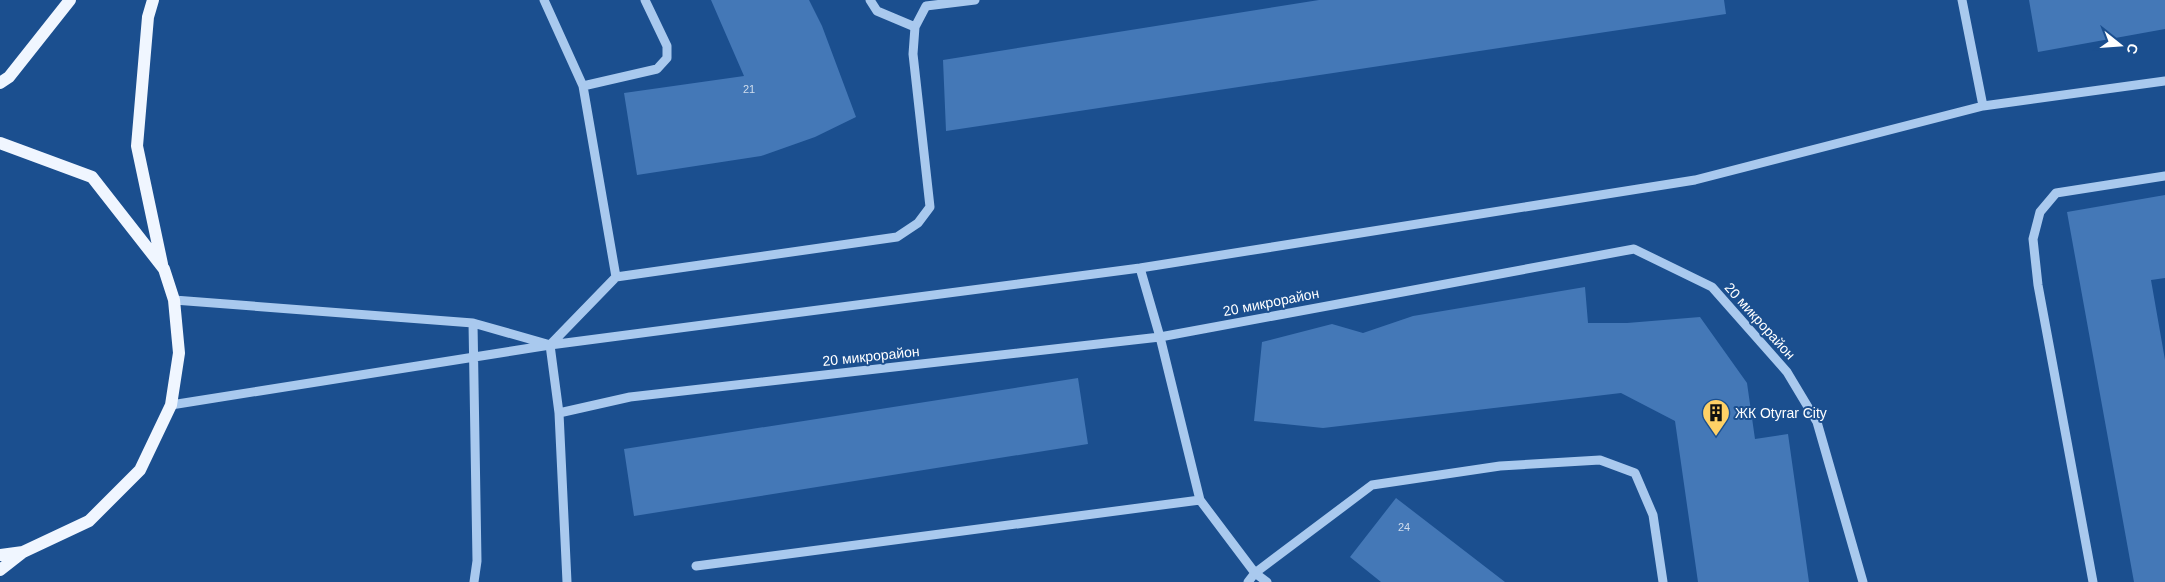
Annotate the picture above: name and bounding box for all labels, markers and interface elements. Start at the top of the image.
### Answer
north arrow [2095,20,2145,70]
text: С [2123,42,2142,56]
house number: 21 [743,83,755,95]
street label: 20 микрорайон [1721,279,1799,363]
street label: 20 микрорайон [1222,285,1320,319]
street label: 20 микрорайон [822,343,920,369]
building icon: ЖК Otyrar City [1701,398,1731,437]
place label: ЖК Otyrar City [1735,405,1827,421]
house number: 24 [1398,521,1410,533]

